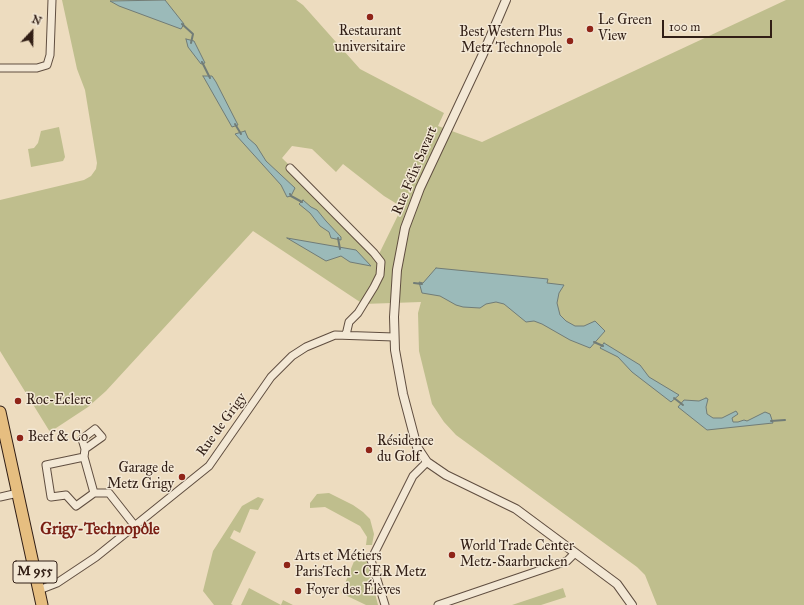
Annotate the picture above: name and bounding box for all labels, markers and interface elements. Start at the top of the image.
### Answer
north arrow [12,12,52,52]
marker: Restaurant universitaire [365,12,375,22]
scale bar [664,12,774,38]
text: N [30,13,43,28]
place label: Le Green View [598,13,652,46]
text: 100 m [669,20,700,34]
place label: Restaurant universitaire [335,24,405,56]
marker: Le Green View [585,24,595,34]
place label: Best Western Plus Metz Technopole [459,25,562,58]
marker: Best Western Plus Metz Technopole [565,36,575,46]
street label: Rue Félix Savart [389,124,441,218]
street label: Rue de Grigy [193,390,251,460]
place label: Roc-Eclerc [26,393,91,409]
marker: Roc-Eclerc [13,396,23,406]
place label: Beef & Co [28,430,88,446]
marker: Beef & Co [15,433,25,443]
place label: Résidence du Golf [377,434,434,466]
marker: Résidence du Golf [364,445,374,455]
place label: Garage de Metz Grigy [107,461,174,494]
marker: Garage de Metz Grigy [177,472,187,482]
district label: Grigy-Technopôle [40,520,160,540]
place label: World Trade Center Metz-Saarbrucken [460,539,574,572]
place label: Arts et Métiers ParisTech - CER Metz [295,549,426,582]
marker: World Trade Center Metz-Saarbrucken [447,550,457,560]
marker: Arts et Métiers ParisTech - CER Metz [282,560,292,570]
road number: M 955 [13,561,57,583]
place label: Foyer des Élèves [306,583,400,599]
marker: Foyer des Élèves [293,586,303,596]

